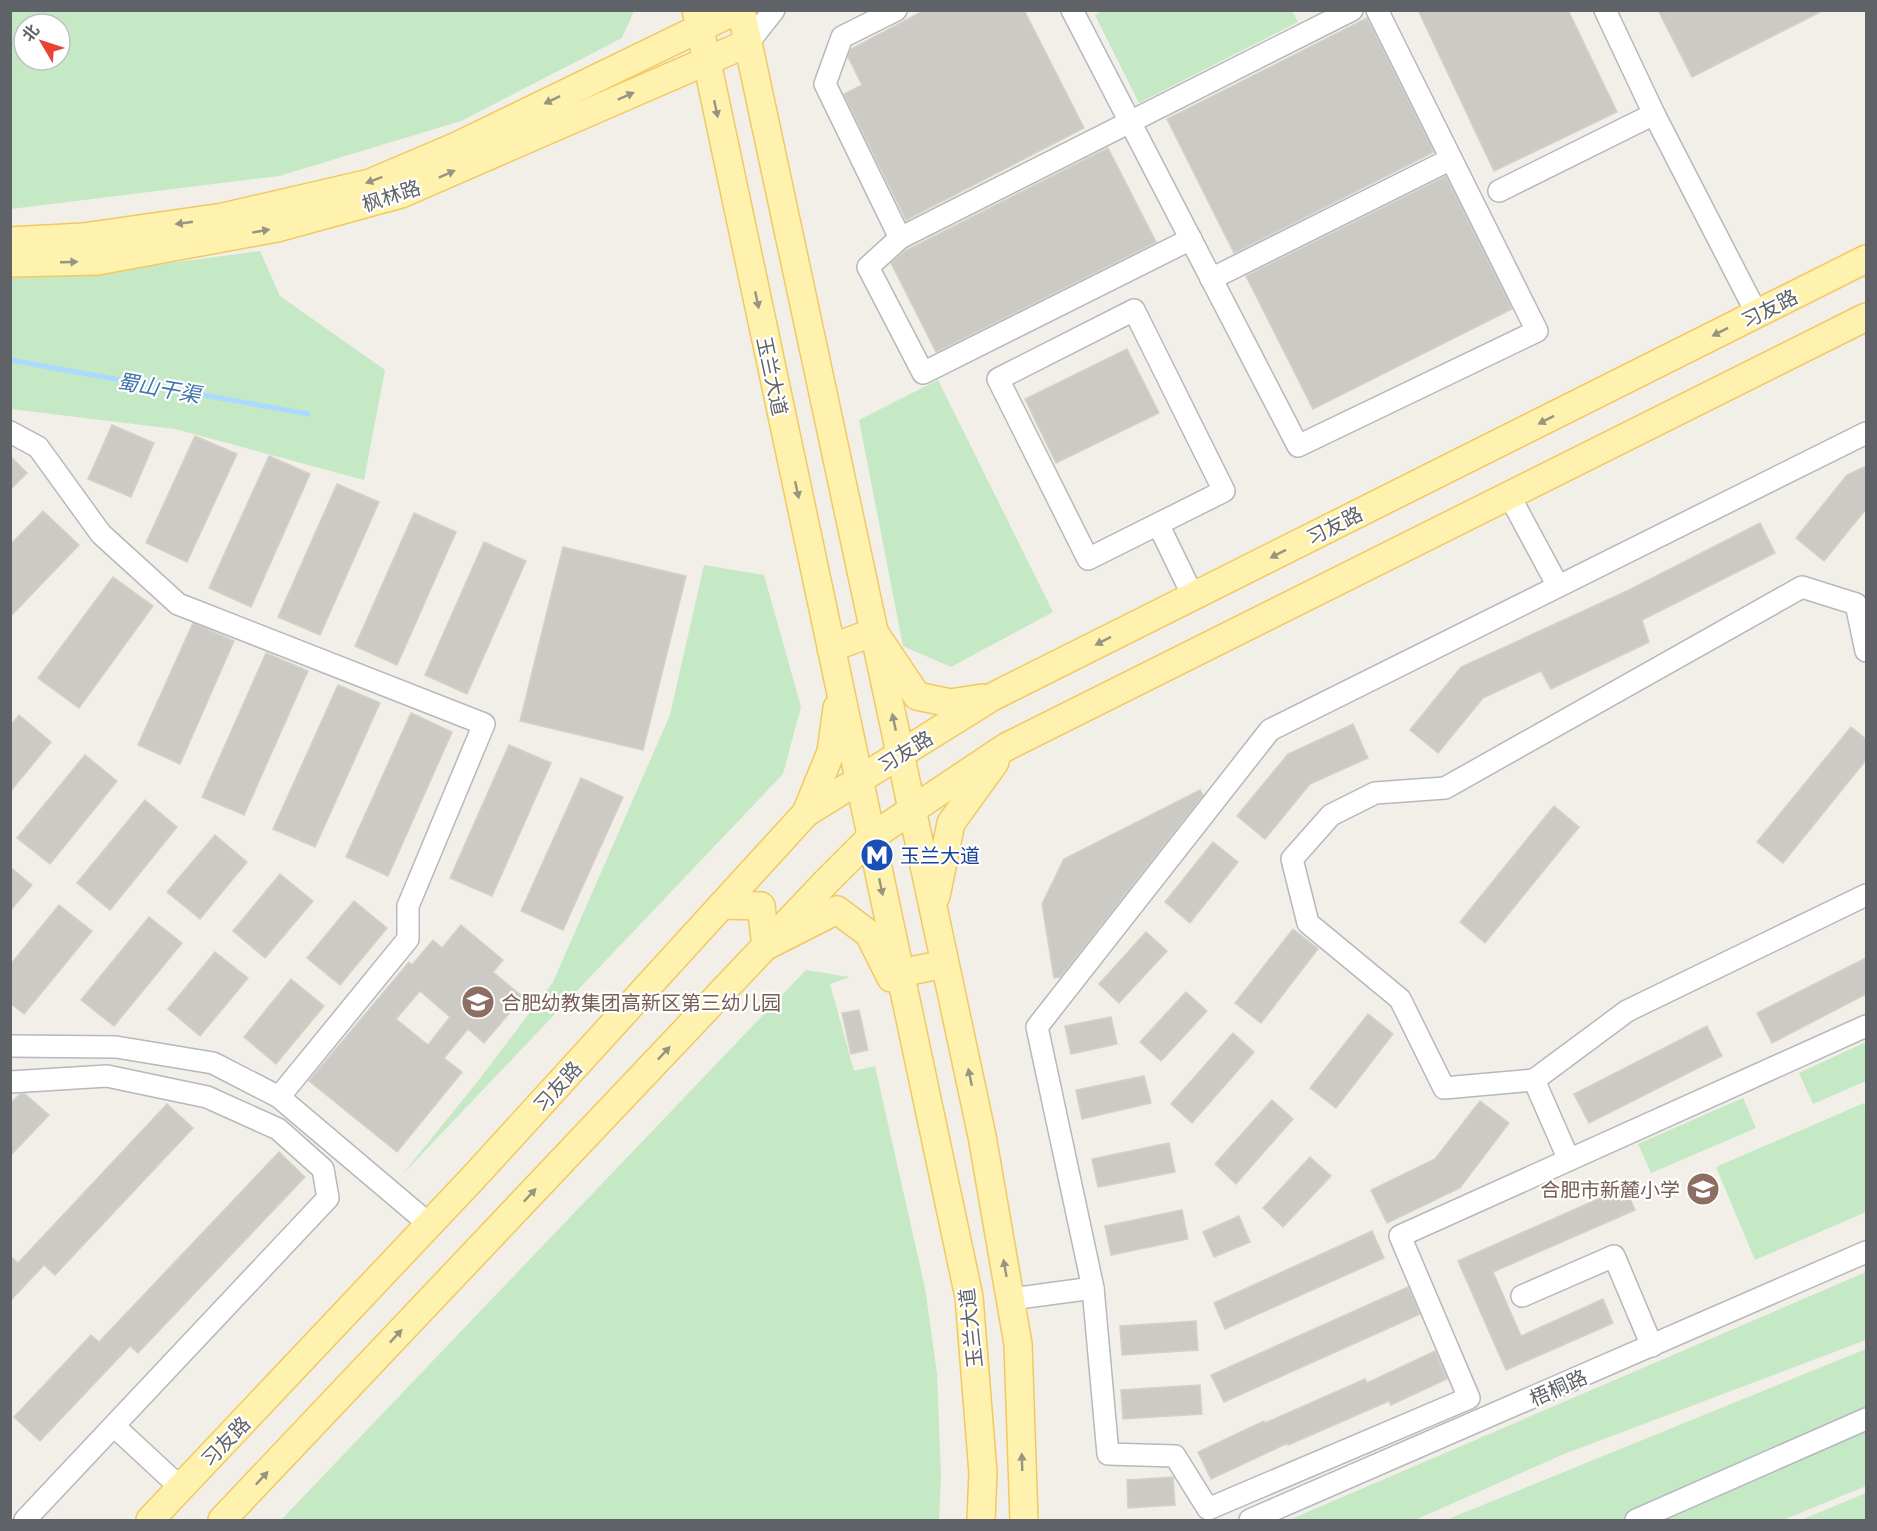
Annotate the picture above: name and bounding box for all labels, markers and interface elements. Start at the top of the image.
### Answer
north arrow [12,12,72,72]
text: 北 [18,20,42,44]
one-way arrow [617,91,635,100]
one-way arrow [543,95,560,104]
one-way arrow [712,100,721,119]
one-way arrow [439,169,457,179]
street label: 枫林路 [359,174,423,216]
one-way arrow [365,176,383,186]
one-way arrow [175,218,194,227]
one-way arrow [252,226,271,235]
one-way arrow [59,257,78,266]
street label: 习友路 [1737,284,1801,332]
one-way arrow [753,290,762,309]
one-way arrow [1712,328,1729,337]
street label: 玉兰大道 [753,334,793,418]
water label: 蜀山干渠 [115,367,205,407]
one-way arrow [1537,415,1554,424]
one-way arrow [793,481,803,500]
street label: 习友路 [1302,501,1366,549]
one-way arrow [1269,549,1286,559]
one-way arrow [1095,636,1112,646]
one-way arrow [889,712,898,731]
street label: 习友路 [873,725,937,777]
metro station icon: 玉兰大道 [859,837,895,873]
place label: 玉兰大道 [900,843,980,867]
one-way arrow [877,877,886,896]
school or university icon: 合肥幼教集团高新区第三幼儿园 [460,984,496,1020]
place label: 合肥幼教集团高新区第三幼儿园 [501,990,781,1014]
one-way arrow [657,1046,671,1060]
street label: 习友路 [528,1056,586,1116]
one-way arrow [964,1067,974,1086]
school or university icon: 合肥市新麓小学 [1685,1171,1721,1207]
place label: 合肥市新麓小学 [1540,1177,1680,1201]
one-way arrow [523,1188,537,1202]
one-way arrow [1001,1259,1010,1278]
street label: 玉兰大道 [954,1287,986,1369]
one-way arrow [389,1330,403,1344]
street label: 梧桐路 [1526,1364,1590,1410]
street label: 习友路 [196,1411,254,1471]
one-way arrow [1018,1453,1027,1472]
one-way arrow [255,1471,269,1485]

